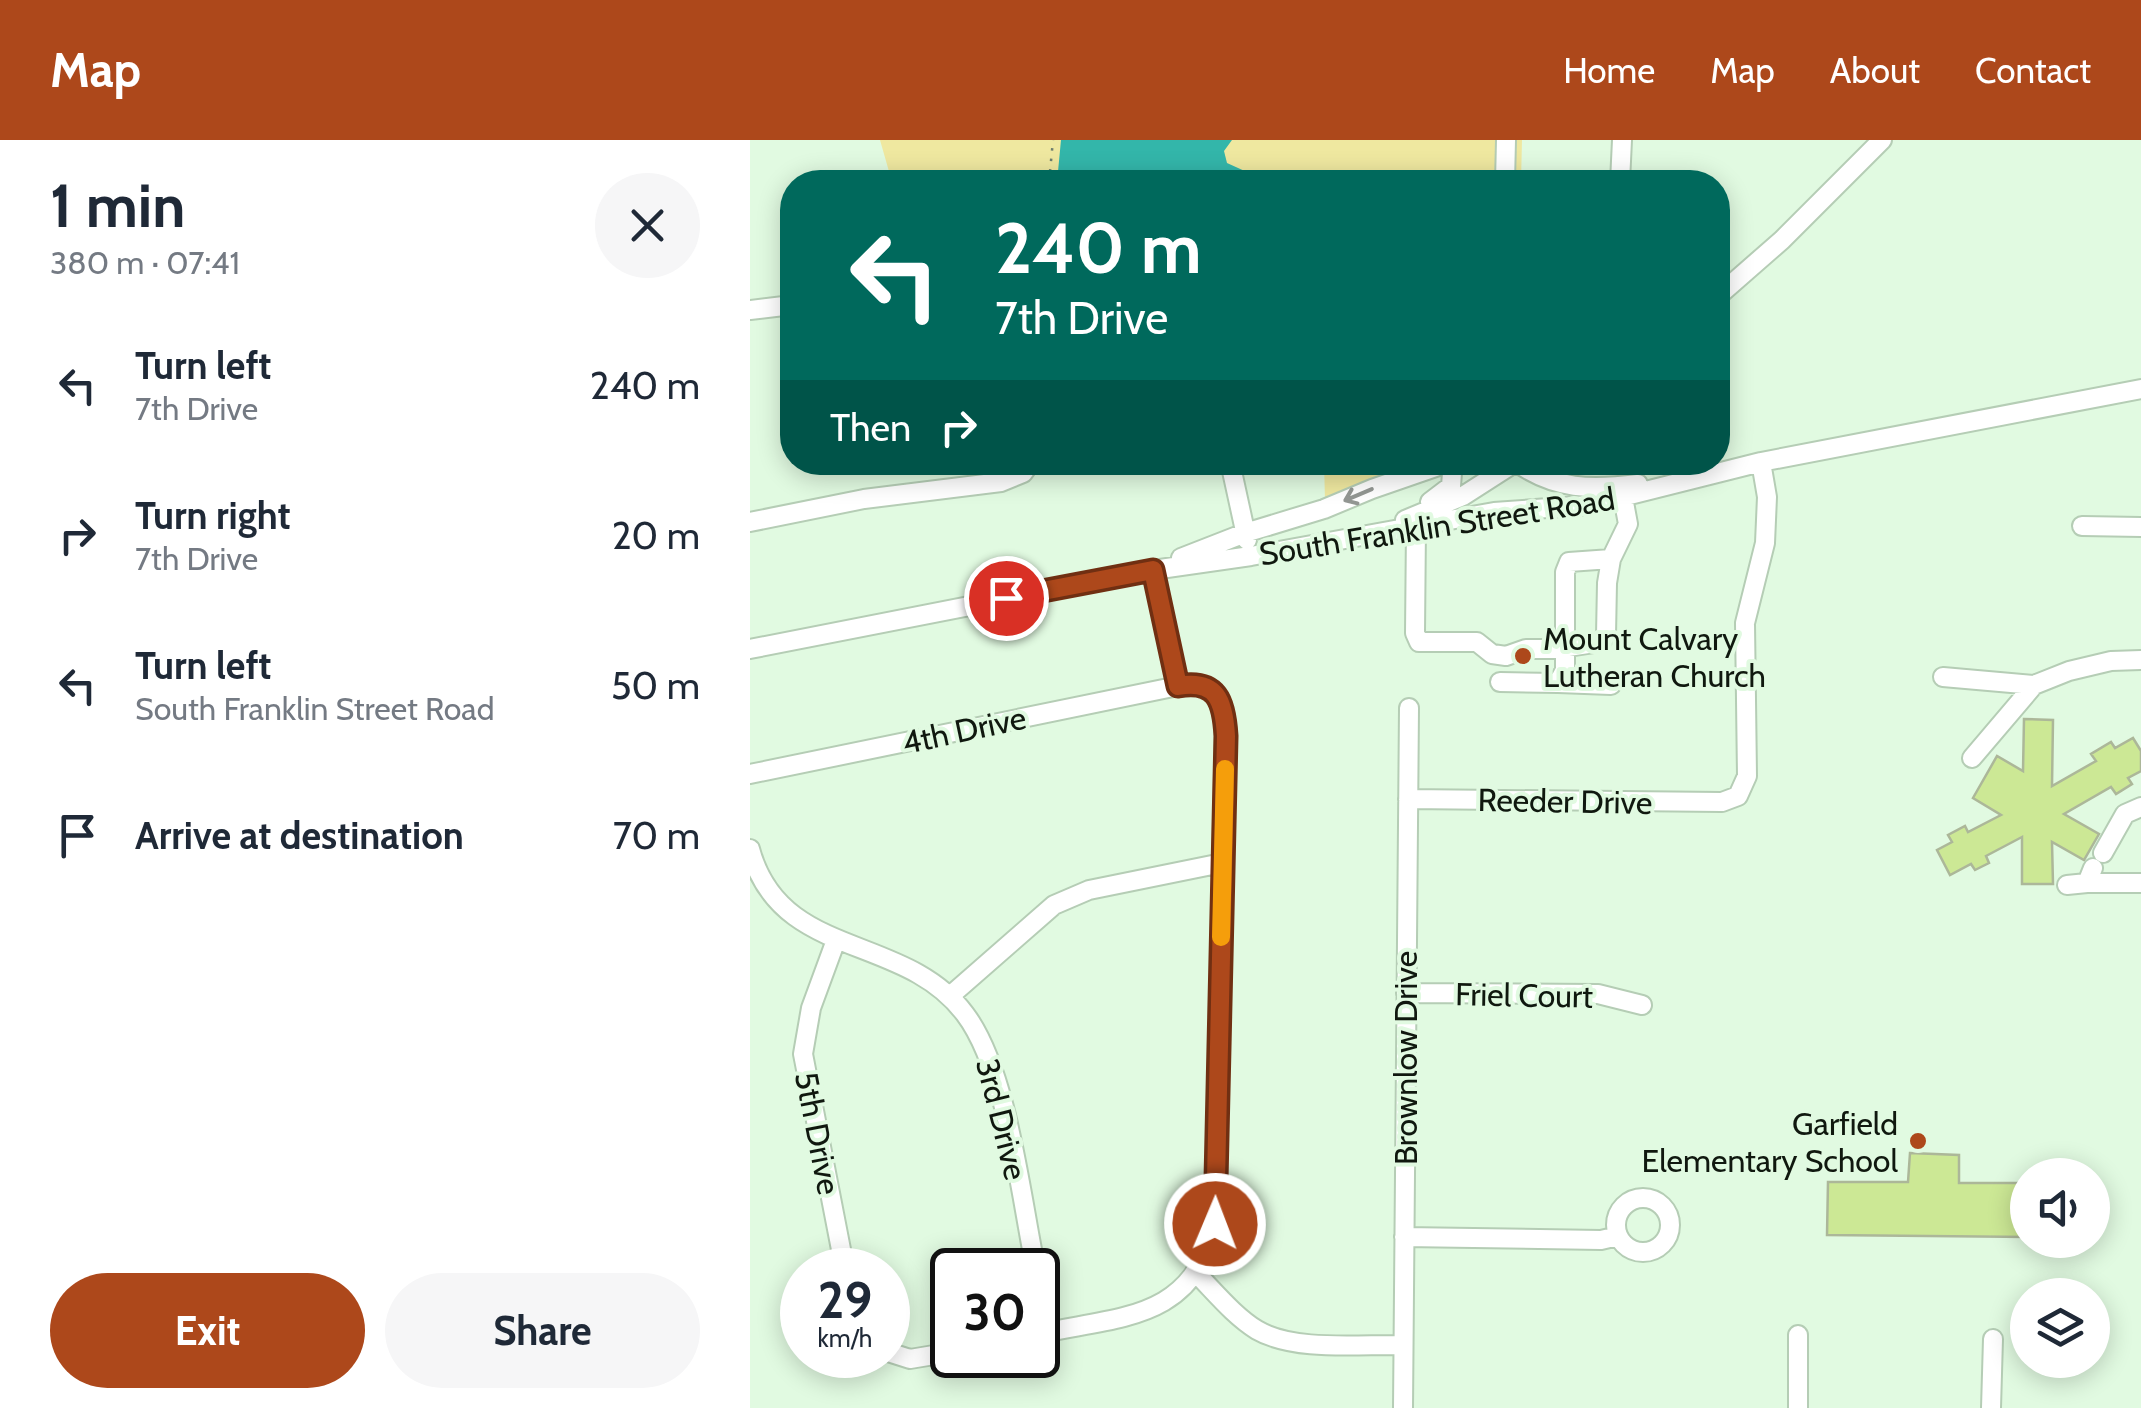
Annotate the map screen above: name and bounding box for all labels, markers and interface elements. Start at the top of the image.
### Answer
text: Map [50,41,141,99]
text: Home [1563,49,1655,92]
text: Map [1710,49,1775,92]
text: About [1830,49,1920,92]
text: Contact [1975,49,2091,92]
text: 1 min [50,169,185,242]
button: close [595,173,700,278]
text: 240 m [995,205,1202,291]
icon: left [830,210,960,340]
text: 380 m · 07:41 [50,243,240,282]
text: 7th Drive [995,291,1168,345]
text: Turn left [135,342,271,389]
icon: left [50,358,105,413]
text: 240 m [590,362,700,409]
text: 7th Drive [135,389,258,428]
icon: right [931,400,986,455]
text: Then [830,404,911,451]
street label: South Franklin Street Road [1256,479,1618,573]
one-way arrow [1343,487,1374,505]
text: Turn right [135,492,291,539]
icon: right [50,508,105,563]
text: 20 m [612,512,700,559]
text: 7th Drive [135,539,258,578]
pin [964,556,1049,641]
icon: arrive [979,571,1034,626]
place label: Mount Calvary Lutheran Church [1543,619,1766,695]
text: Turn left [135,642,271,689]
marker: Mount Calvary Lutheran Church [1512,645,1534,667]
icon: left [50,658,105,713]
text: 50 m [611,662,700,709]
text: South Franklin Street Road [135,689,494,728]
street label: 4th Drive [899,698,1029,762]
street label: Reeder Drive [1477,780,1653,822]
icon: arrive [50,808,105,863]
text: Arrive at destination [135,812,464,859]
text: 70 m [613,812,700,859]
street label: Brownlow Drive [1386,951,1425,1165]
street label: Friel Court [1455,974,1593,1016]
street label: 3rd Drive [968,1054,1036,1184]
street label: 5th Drive [787,1068,849,1198]
place label: Garfield Elementary School [1641,1104,1898,1180]
marker: Garfield Elementary School [1907,1130,1929,1152]
map controls [2010,1158,2110,1378]
button: sound [2010,1158,2110,1258]
position arrow [1163,1172,1267,1276]
speed limit sign: 30 [930,1248,1060,1378]
text: 29 [818,1270,872,1331]
button: Exit [50,1273,365,1388]
button: Share [385,1273,700,1388]
button: layers [2010,1278,2110,1378]
text: km/h [818,1323,872,1353]

